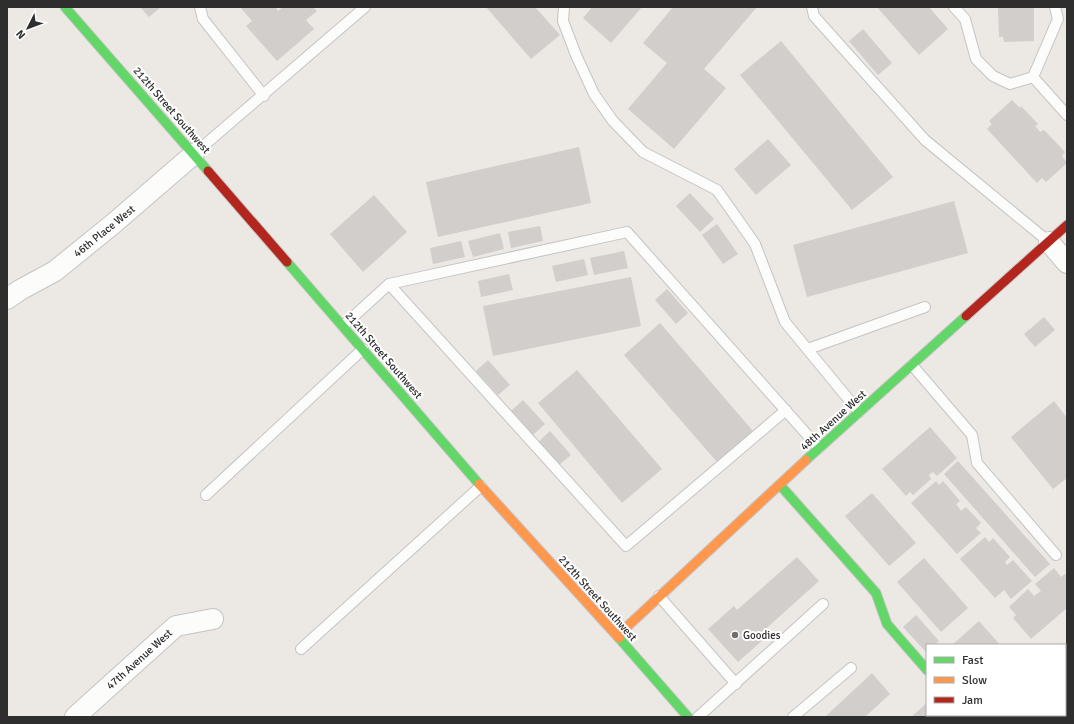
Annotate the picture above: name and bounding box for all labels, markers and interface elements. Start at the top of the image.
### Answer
north arrow [8,8,48,48]
text: N [14,27,28,42]
street label: 212th Street Southwest [130,64,213,156]
street label: 46th Place West [71,203,138,260]
street label: 212th Street Southwest [342,309,425,401]
street label: 48th Avenue West [798,387,869,453]
street label: 212th Street Southwest [556,553,640,644]
street label: 47th Avenue West [104,626,175,692]
place label: Goodies [743,629,781,642]
marker: Goodies [730,630,740,640]
legend [926,644,1066,716]
text: Fast [962,653,983,668]
text: Slow [962,673,987,688]
text: Jam [962,693,983,708]

